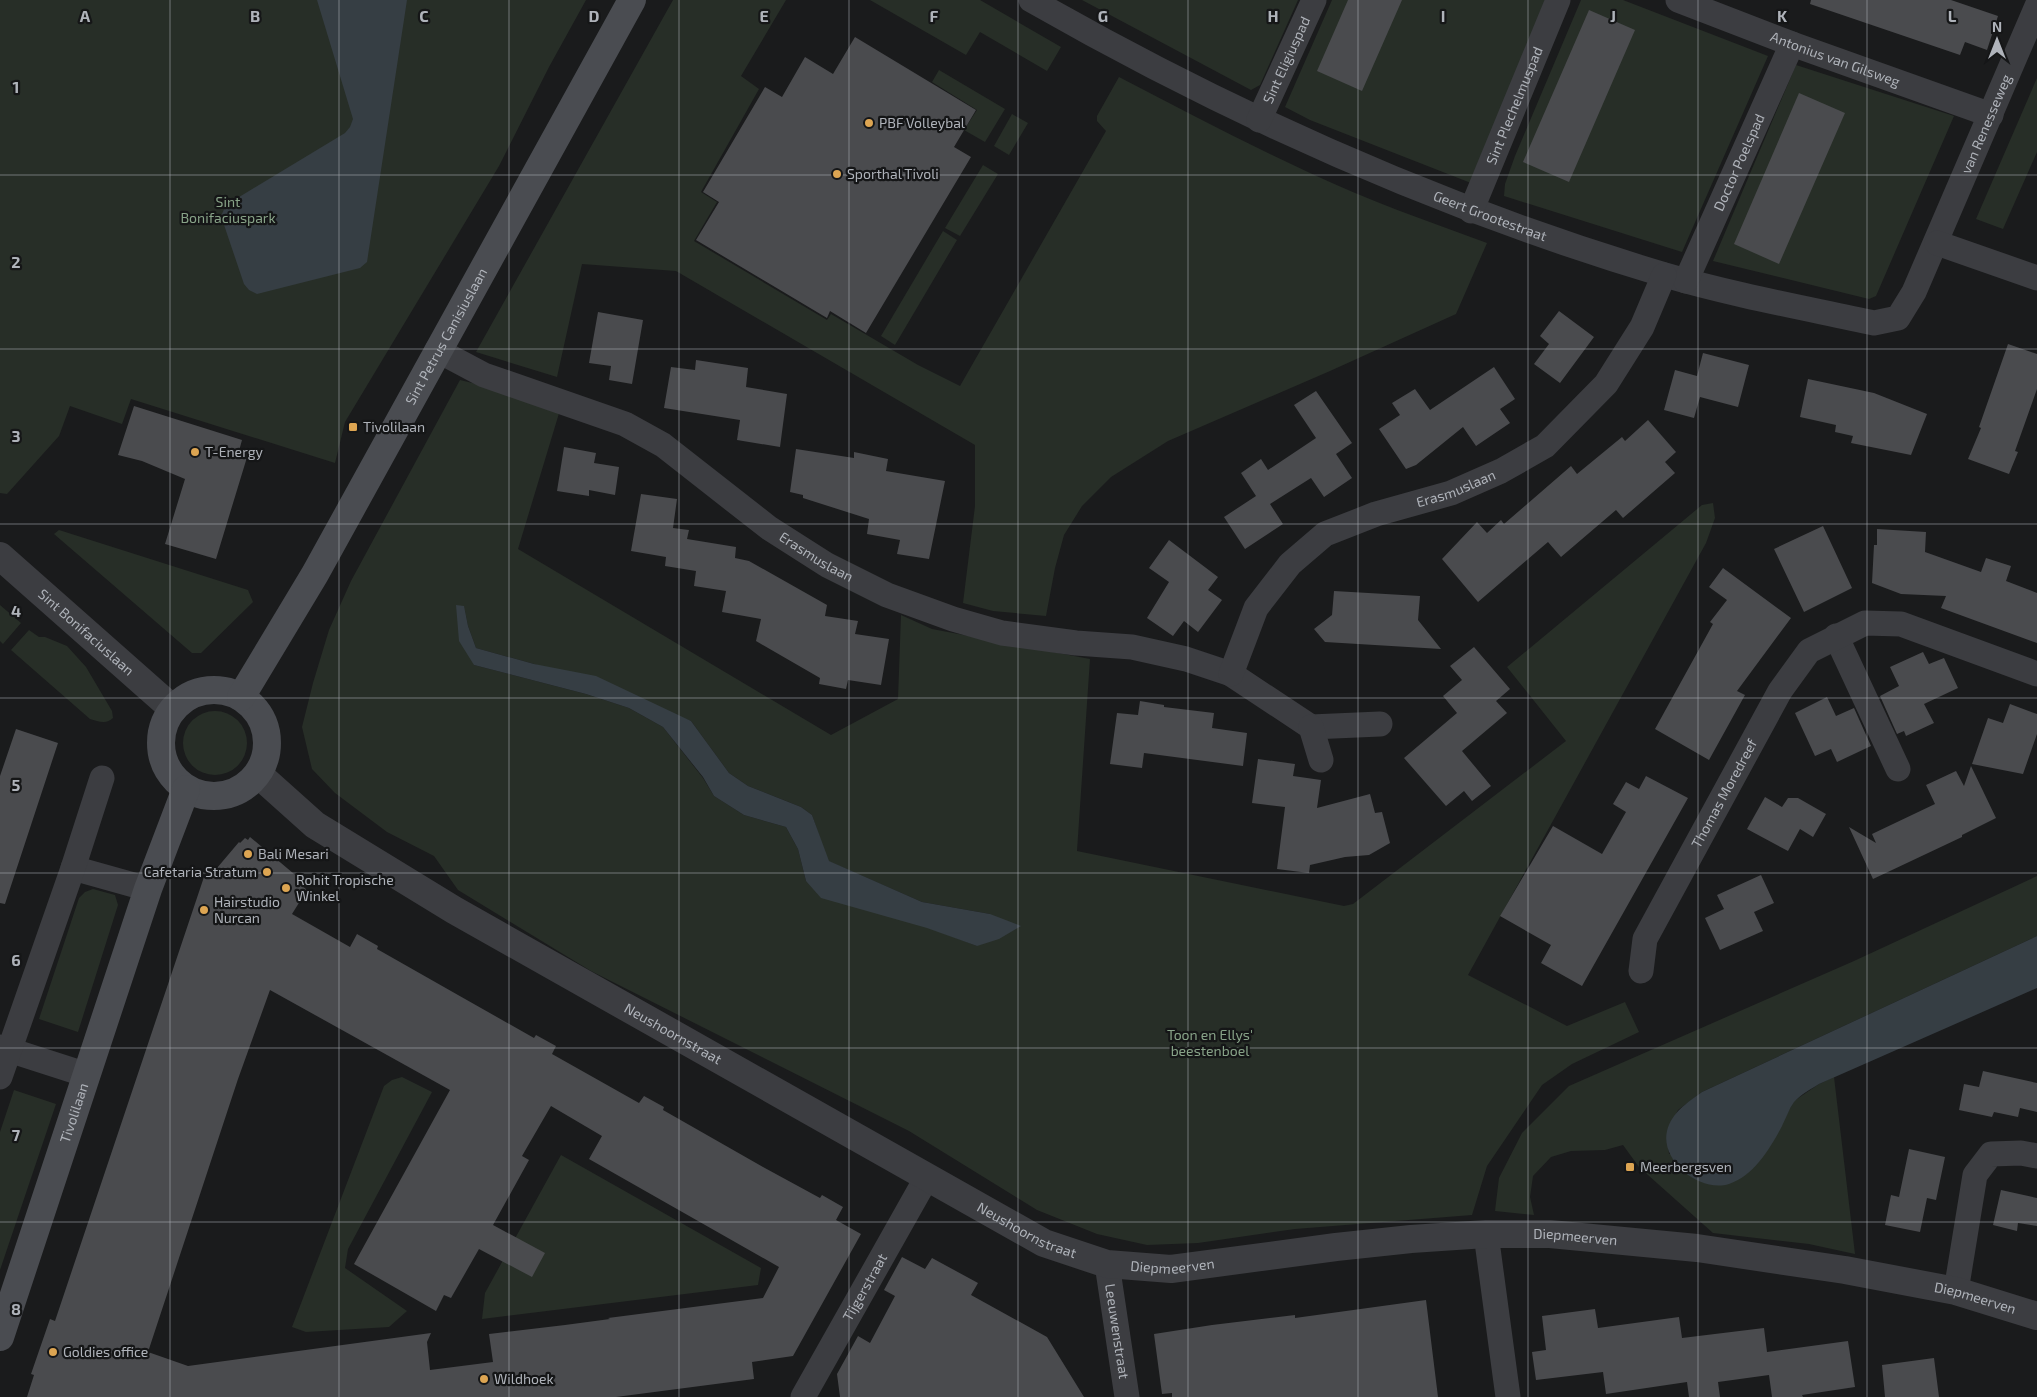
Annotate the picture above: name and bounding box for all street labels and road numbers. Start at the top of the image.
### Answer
street label: Sint Eligiuspad [1259,14,1313,106]
street label: Antonius van Gilsweg [1768,28,1903,90]
street label: Sint Plechelmuspad [1482,44,1546,167]
street label: van Renesseweg [1957,71,2015,176]
street label: Doctor Poelspad [1709,111,1768,213]
street label: Geert Grootestraat [1431,187,1549,244]
street label: Sint Petrus Canisiuslaan [401,265,490,407]
street label: Erasmuslaan [1414,466,1498,510]
street label: Erasmuslaan [776,528,856,585]
street label: Sint Bonifaciuslaan [35,585,138,679]
street label: Thomas Moredreef [1687,735,1761,851]
street label: Neushoornstraat [622,999,725,1067]
street label: Tivolilaan [56,1081,91,1145]
street label: Neushoornstraat [974,1198,1079,1261]
street label: Diepmeerven [1533,1225,1618,1248]
street label: Tijgerstraat [839,1250,890,1324]
street label: Diepmeerven [1130,1254,1215,1277]
street label: Diepmeerven [1933,1278,2018,1317]
street label: Leeuwenstraat [1102,1282,1133,1380]

